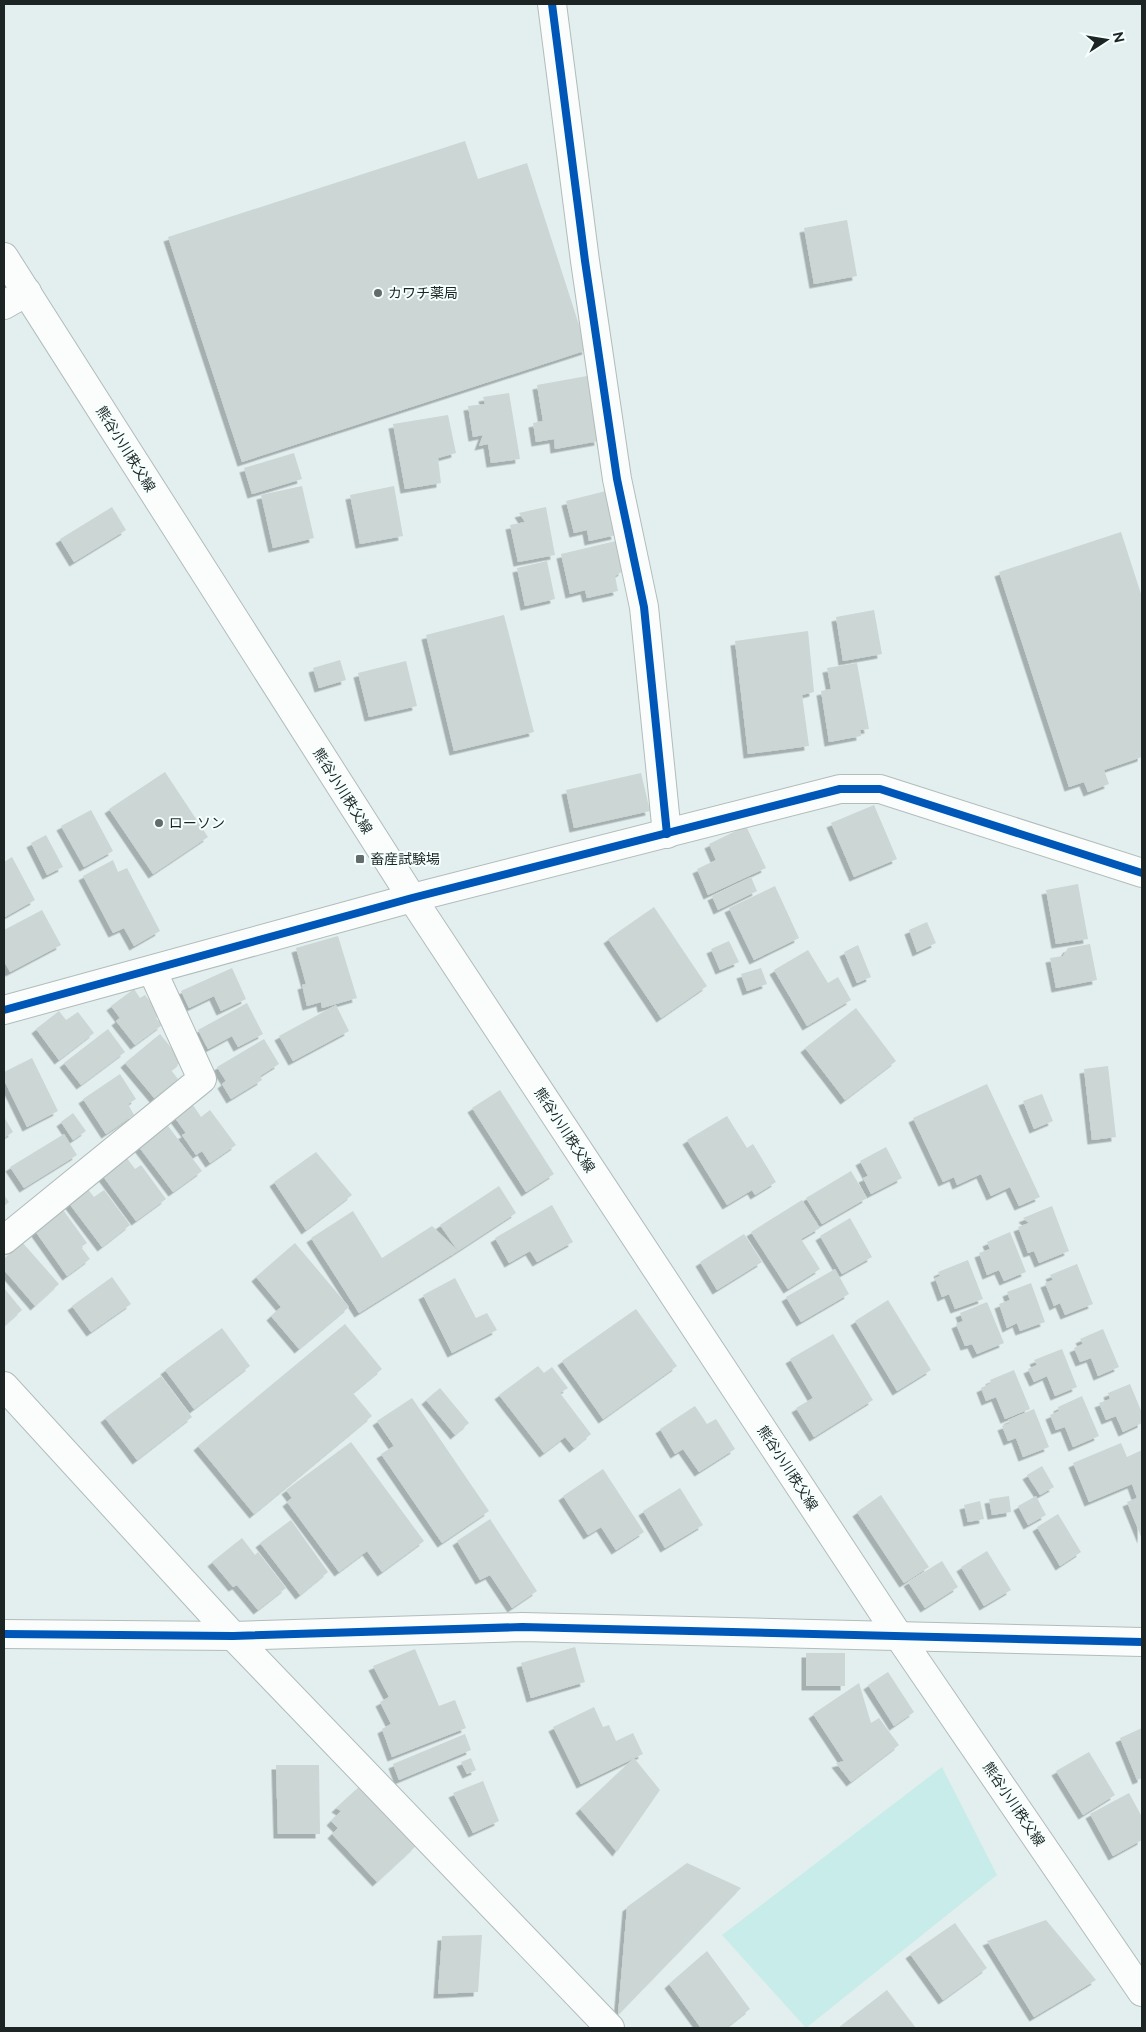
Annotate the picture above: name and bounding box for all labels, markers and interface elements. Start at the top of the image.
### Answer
north arrow [1081,15,1131,65]
text: N [1110,30,1128,44]
place label: カワチ薬局 [388,285,458,301]
marker: カワチ薬局 [372,287,384,299]
street label: 熊谷小川秩父線 [93,403,159,495]
street label: 熊谷小川秩父線 [310,745,376,837]
place label: ローソン [169,815,225,831]
marker: ローソン [153,817,165,829]
place label: 畜産試験場 [370,851,440,867]
marker: 畜産試験場 [354,853,366,865]
street label: 熊谷小川秩父線 [532,1085,598,1175]
street label: 熊谷小川秩父線 [755,1423,821,1513]
street label: 熊谷小川秩父線 [980,1759,1048,1849]

